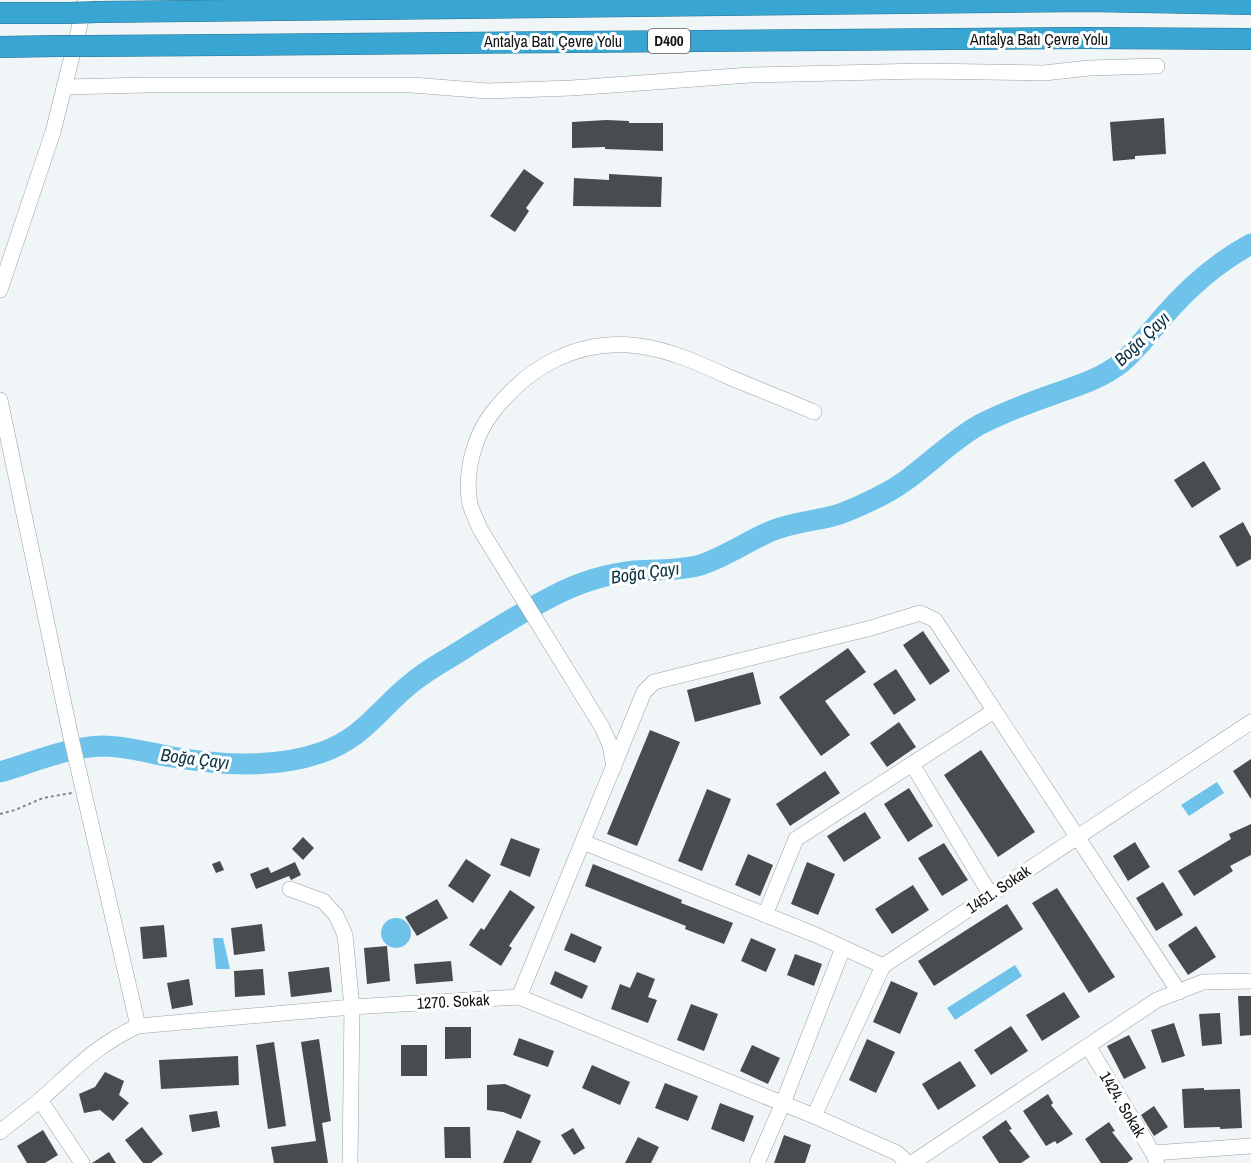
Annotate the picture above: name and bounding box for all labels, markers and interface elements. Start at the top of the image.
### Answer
street label: Antalya Batı Çevre Yolu [969,28,1108,50]
road number: D400 [648,29,690,53]
street label: Antalya Batı Çevre Yolu [483,30,622,52]
water label: Boğa Çayı [1108,306,1175,372]
water label: Boğa Çayı [609,555,681,590]
water label: Boğa Çayı [159,742,231,775]
street label: 1451. Sokak [962,859,1035,919]
street label: 1270. Sokak [416,988,490,1014]
street label: 1424. Sokak [1095,1067,1151,1141]

